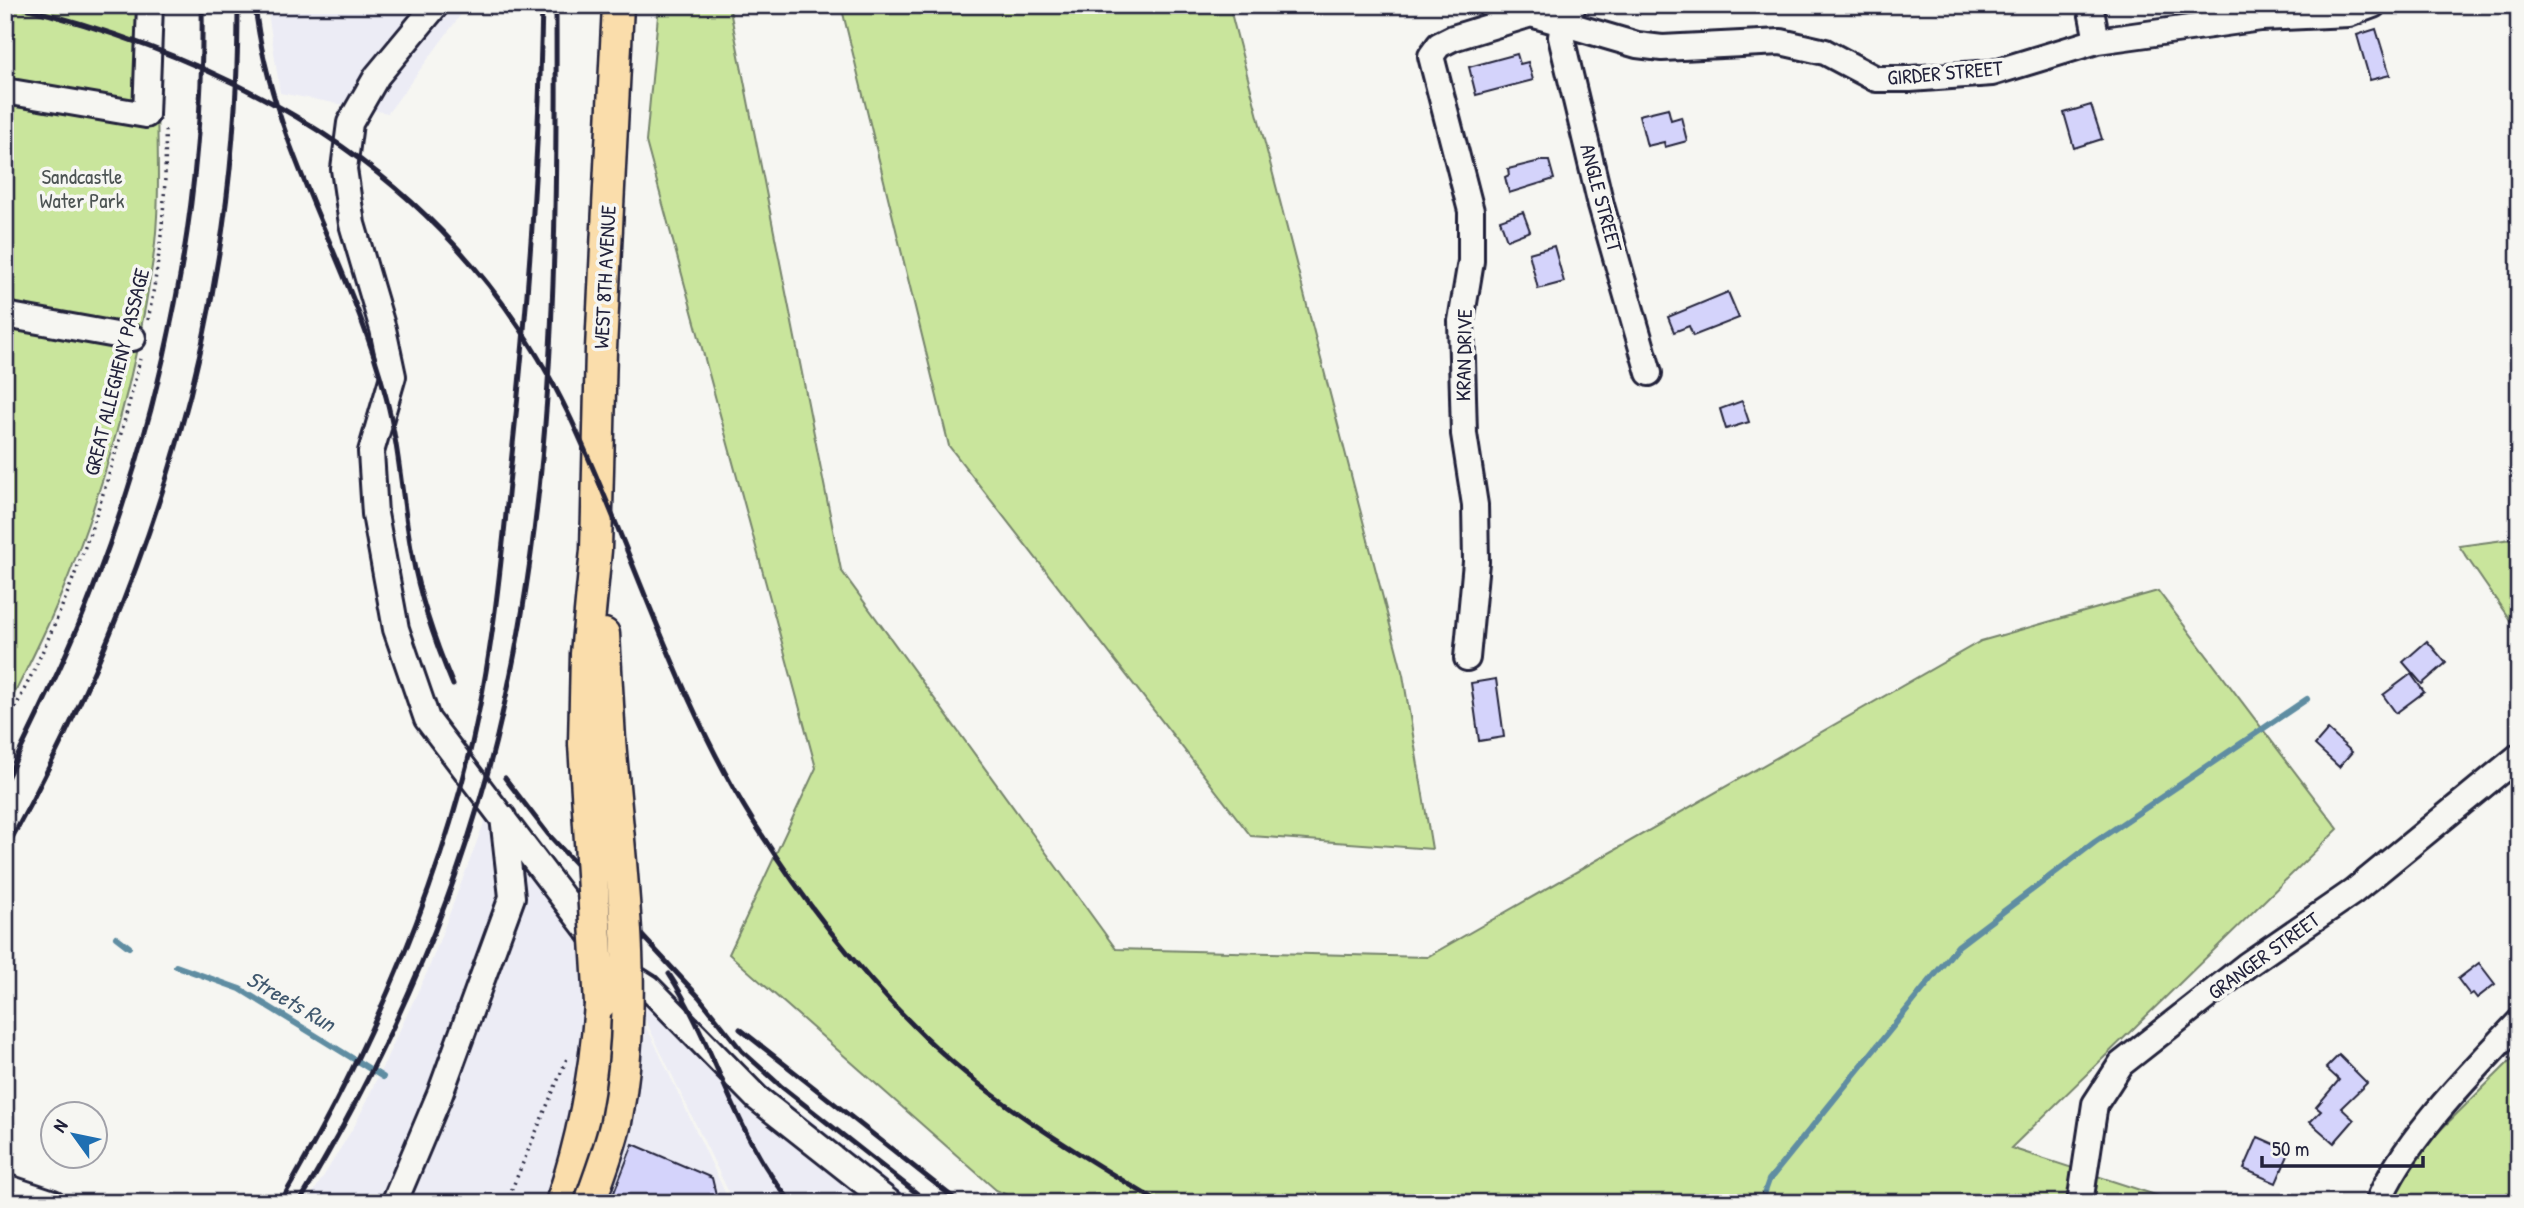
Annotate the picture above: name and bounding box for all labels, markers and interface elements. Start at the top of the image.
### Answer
street label: GIRDER STREET [1886,53,2005,92]
street label: ANGLE STREET [1573,141,1630,256]
park label: Sandcastle Water Park [40,162,125,215]
street label: WEST 8TH AVENUE [586,205,623,349]
street label: GREAT ALLEGHENY PASSAGE [77,265,156,479]
street label: KRAN DRIVE [1448,309,1479,401]
street label: GRANGER STREET [2202,904,2327,1006]
water label: Streets Run [241,963,343,1039]
north arrow [38,1100,108,1170]
text: N [46,1114,73,1137]
scale bar [2262,1124,2422,1168]
text: 50 m [2272,1134,2309,1163]

